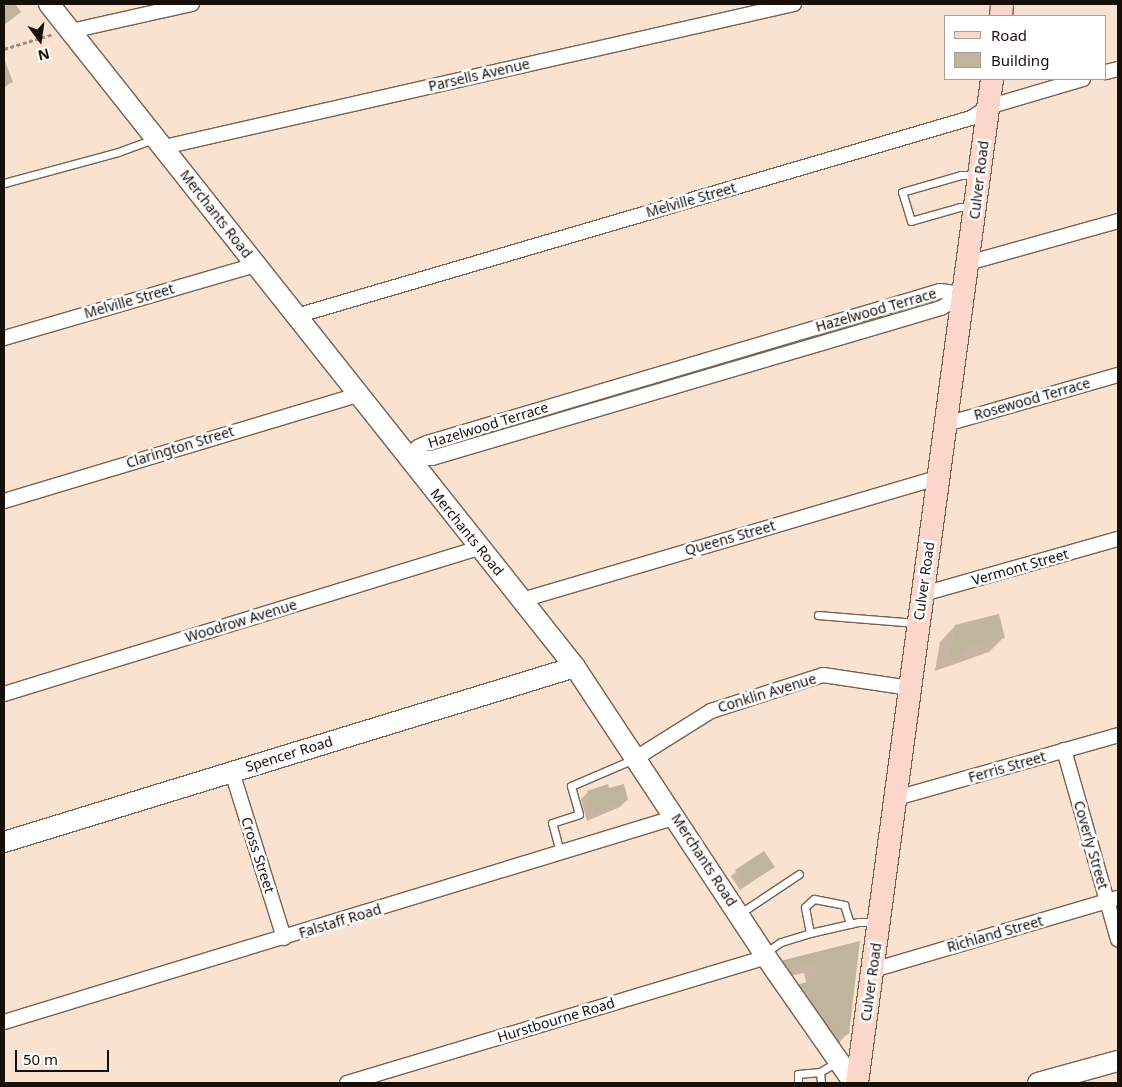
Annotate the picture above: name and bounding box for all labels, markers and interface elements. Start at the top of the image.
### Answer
north arrow [15,15,65,65]
legend [944,15,1107,80]
text: Road [991,25,1027,45]
text: N [36,44,52,66]
text: Building [991,50,1049,70]
street label: Parsells Avenue [427,55,531,95]
street label: Culver Road [966,140,992,220]
street label: Merchants Road [176,167,256,261]
street label: Melville Street [644,179,738,221]
street label: Melville Street [82,280,176,322]
street label: Hazelwood Terrace [814,285,938,335]
street label: Rosewood Terrace [972,374,1092,424]
street label: Hazelwood Terrace [426,399,550,451]
street label: Clarington Street [124,423,236,471]
street label: Merchants Road [427,485,507,579]
street label: Queens Street [683,517,777,559]
street label: Culver Road [910,541,938,621]
street label: Vermont Street [970,545,1070,589]
street label: Woodrow Avenue [183,596,299,646]
street label: Conklin Avenue [716,670,818,716]
street label: Spencer Road [243,733,335,775]
street label: Ferris Street [966,748,1048,786]
street label: Coverly Street [1070,799,1112,891]
street label: Merchants Road [668,811,740,909]
street label: Cross Street [238,815,278,895]
street label: Falstaff Road [297,901,383,941]
street label: Richland Street [945,912,1045,956]
street label: Culver Road [857,942,885,1022]
street label: Hurstbourne Road [495,994,617,1046]
scale bar [18,1040,111,1072]
text: 50 m [23,1049,58,1069]

